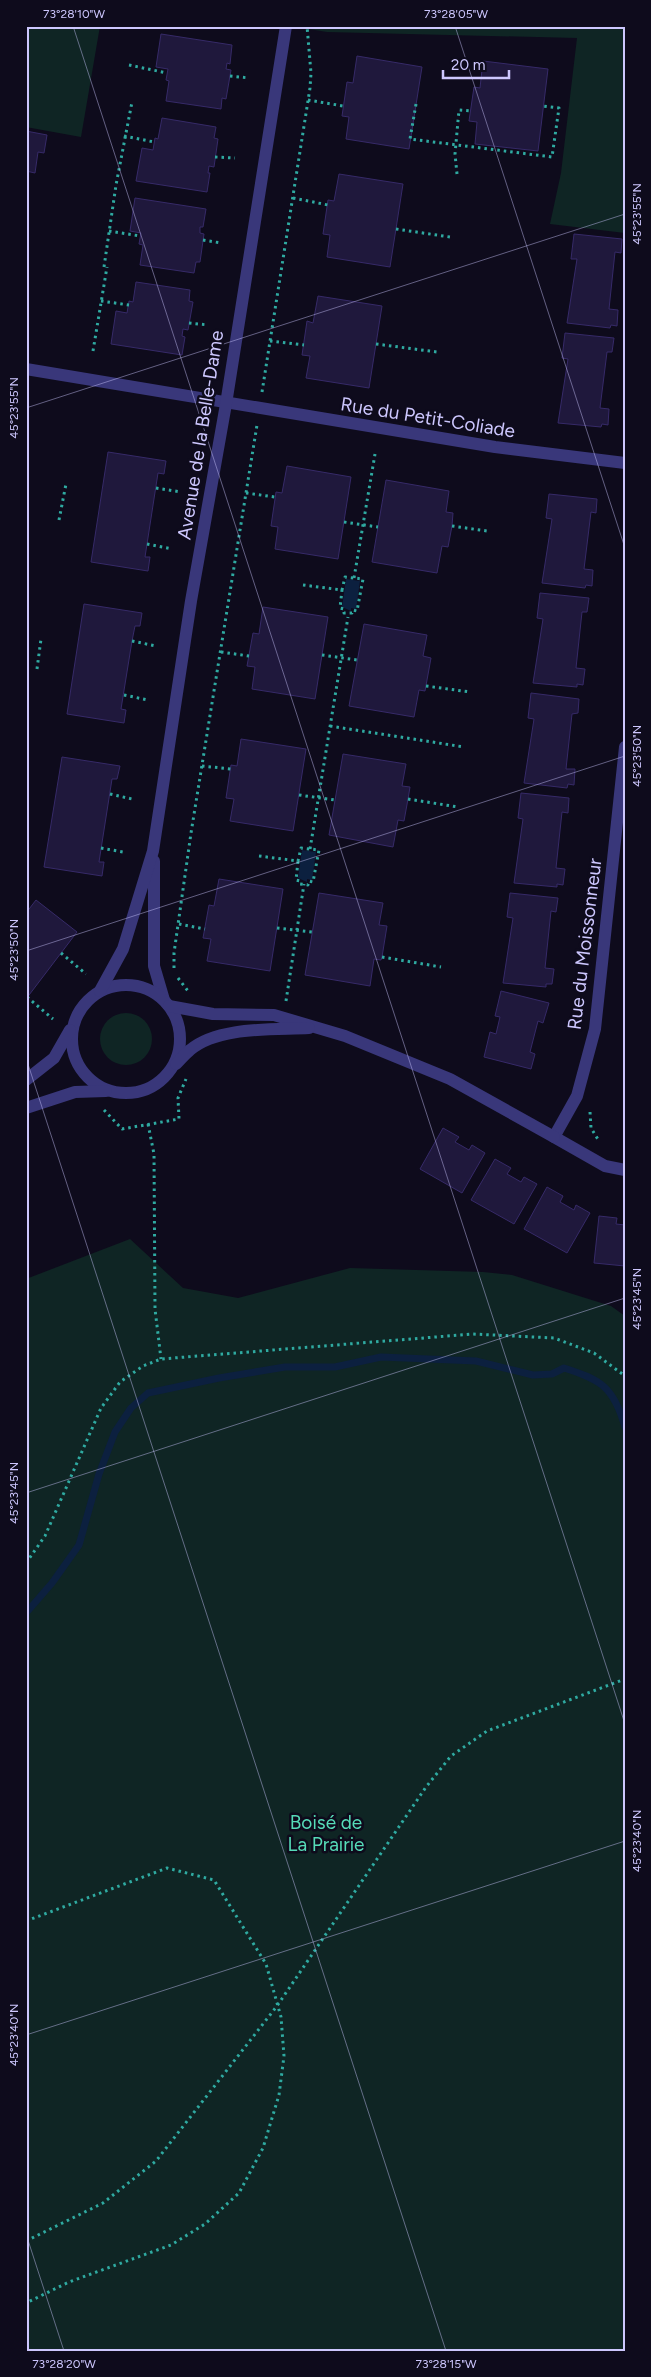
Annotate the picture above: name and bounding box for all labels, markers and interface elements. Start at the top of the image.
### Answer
text: 73°28'10"W [43,7,105,21]
text: 73°28'05"W [424,7,488,21]
scale bar [443,48,510,80]
text: 20 m [451,56,485,74]
text: 45°23'55"N [630,183,644,245]
street label: Avenue de la Belle-Dame [173,329,228,541]
text: 45°23'55"N [7,377,21,439]
street label: Rue du Petit-Coliade [339,392,517,443]
text: 45°23'50"N [630,725,644,787]
street label: Rue du Moissonneur [563,856,607,1031]
text: 45°23'50"N [7,919,21,981]
text: 45°23'45"N [630,1268,644,1330]
text: 45°23'45"N [7,1462,21,1524]
text: 45°23'40"N [630,1810,644,1872]
park label: Boisé de La Prairie [288,1811,364,1856]
text: 45°23'40"N [7,2004,21,2066]
text: 73°28'20"W [32,2357,96,2371]
text: 73°28'15"W [415,2357,477,2371]

